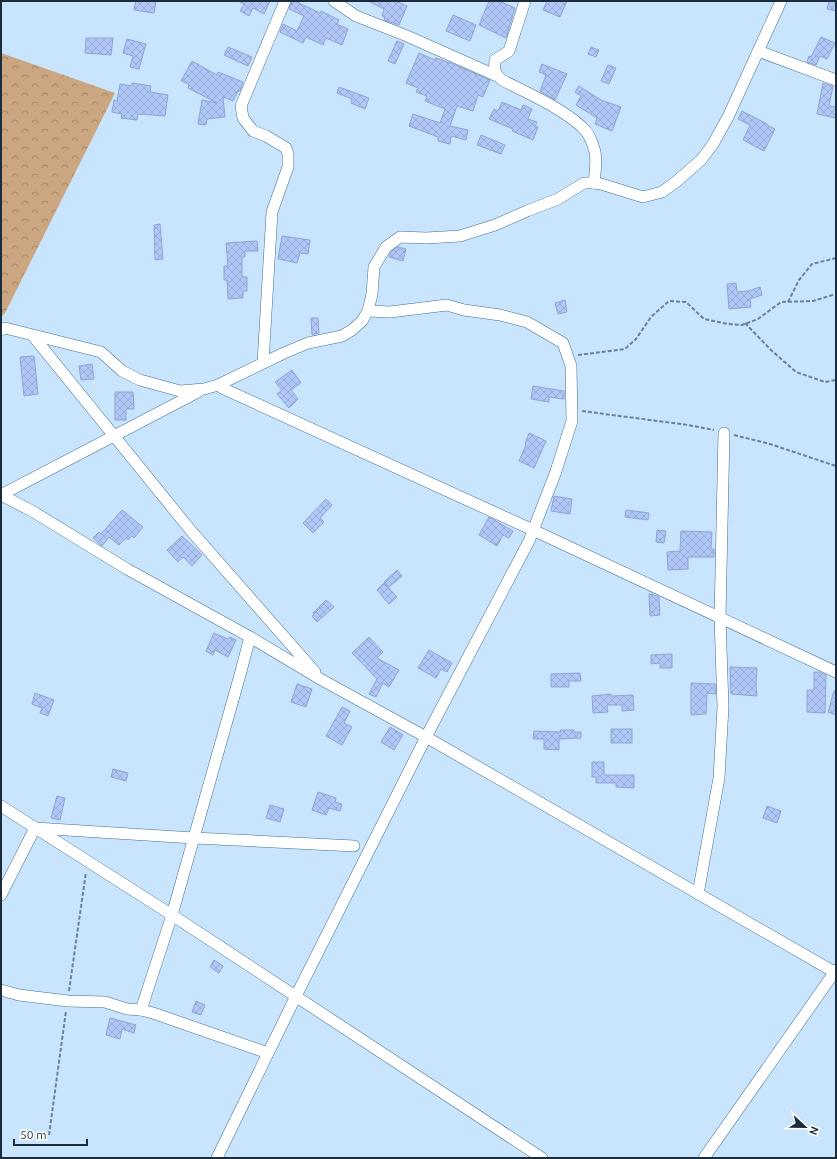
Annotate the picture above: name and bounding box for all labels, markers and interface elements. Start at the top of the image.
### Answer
north arrow [785,1107,825,1147]
scale bar [14,1121,87,1147]
text: N [807,1125,821,1137]
text: 50 m [20,1128,47,1141]

